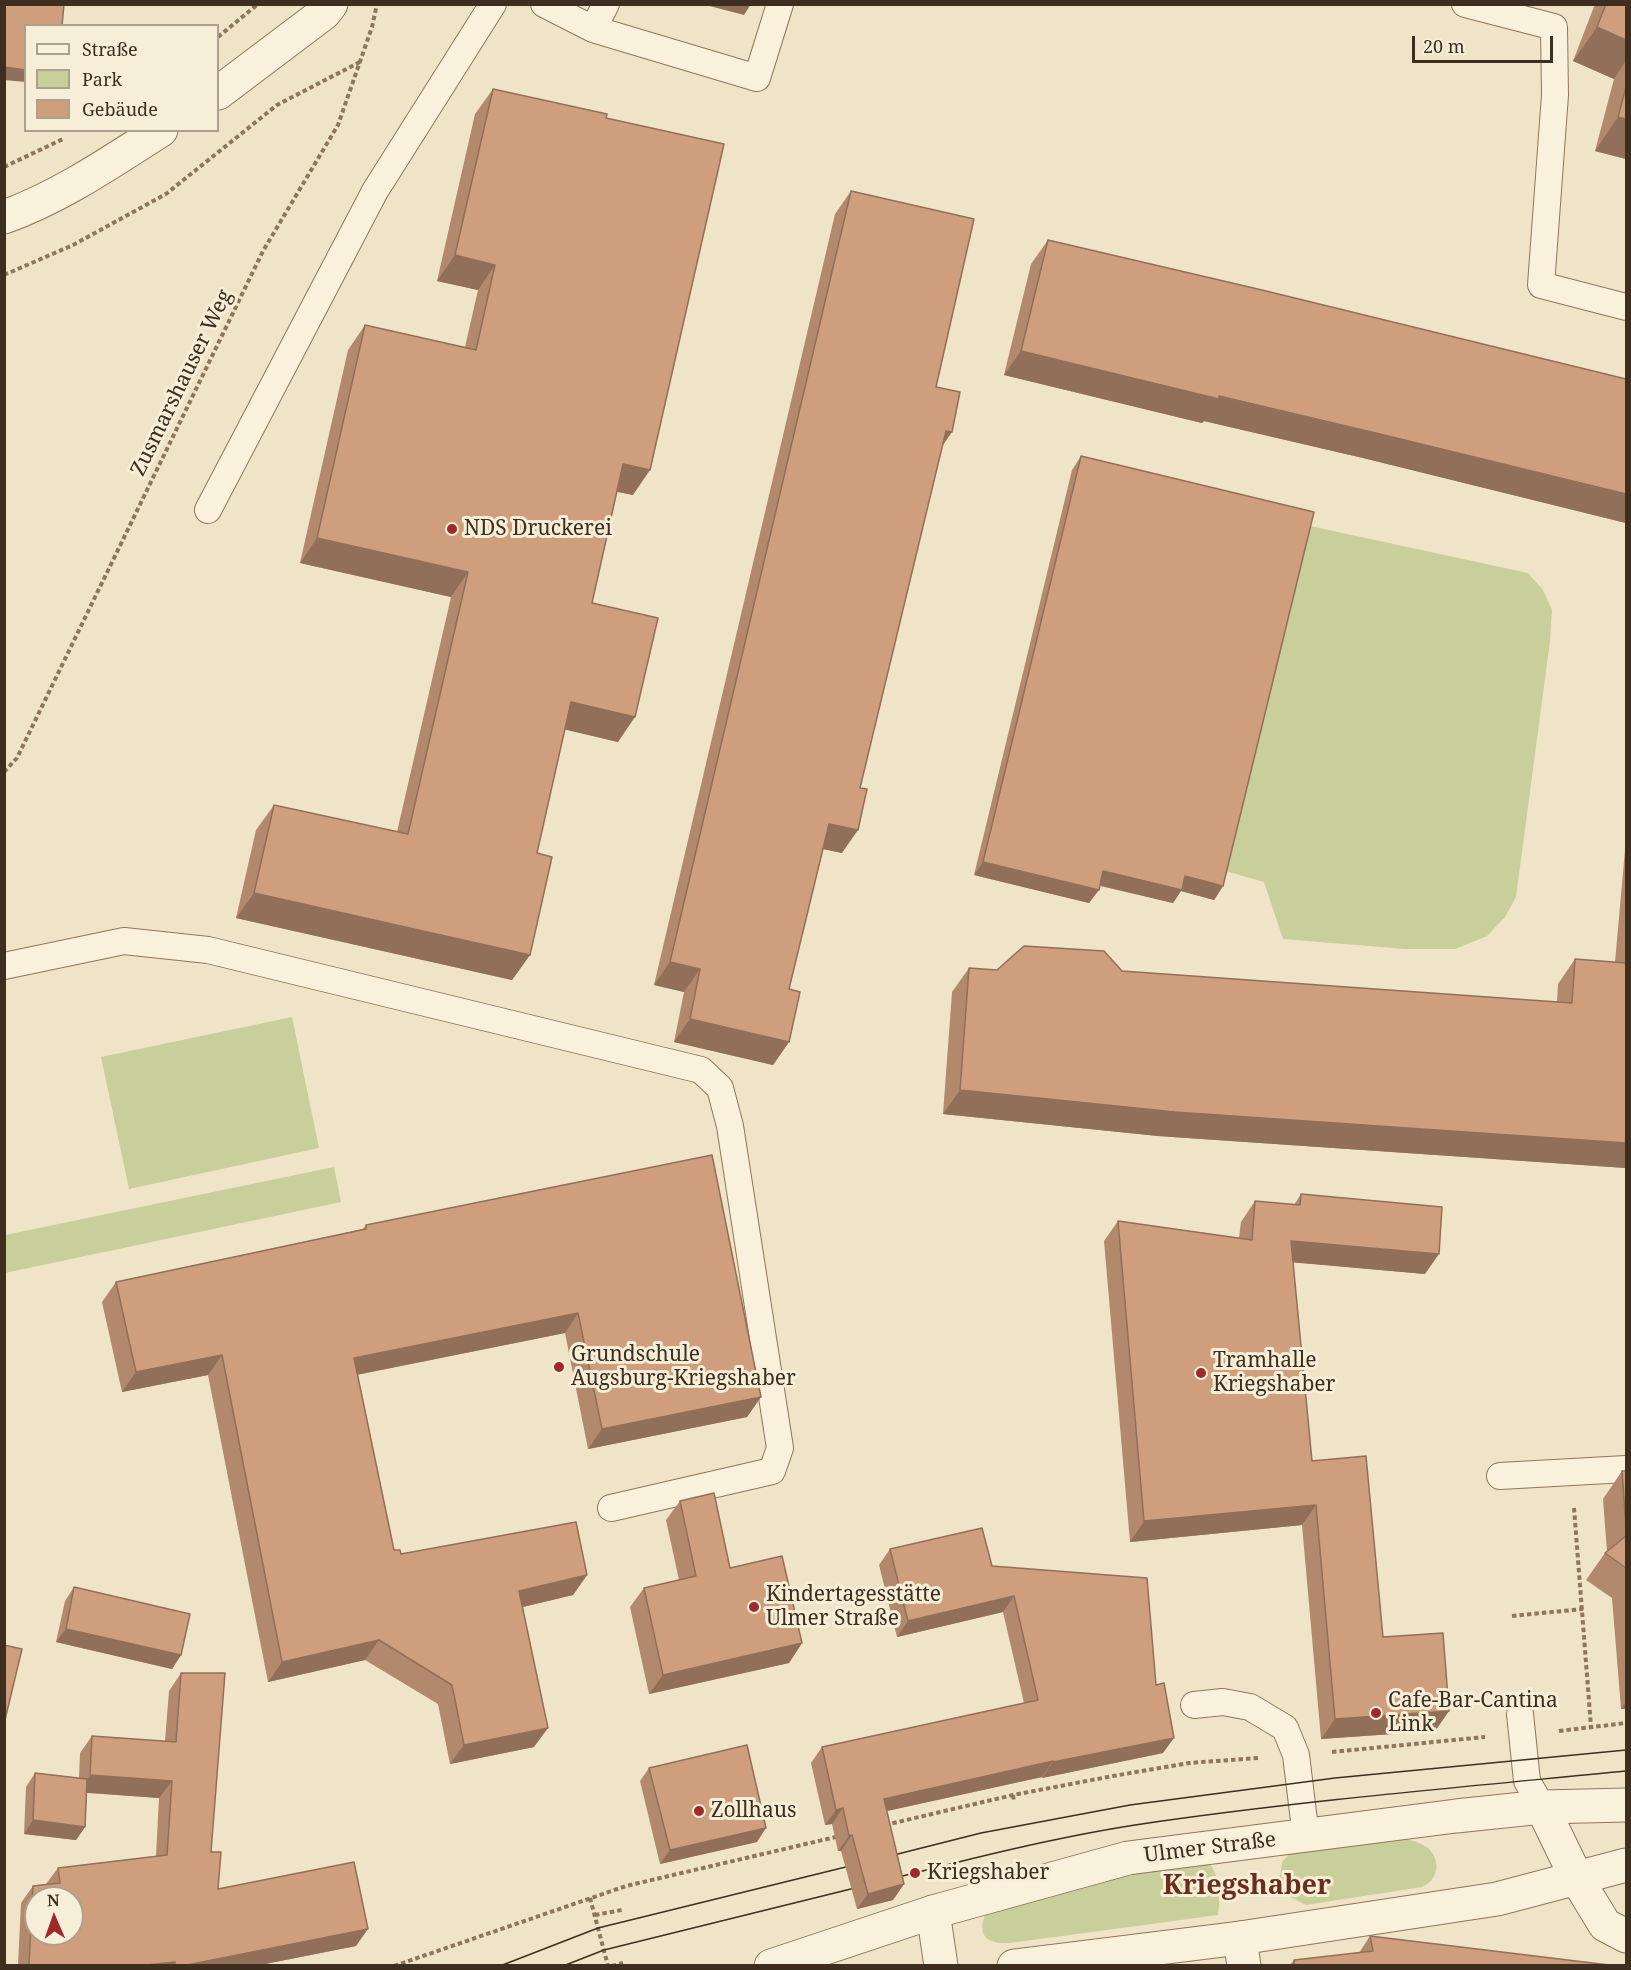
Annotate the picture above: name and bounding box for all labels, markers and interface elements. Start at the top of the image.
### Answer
legend [24,24,219,132]
scale bar [1415,24,1556,62]
text: 20 m [1423,34,1465,58]
text: Straße [82,37,138,61]
text: Park [82,67,122,91]
text: Gebäude [82,97,158,121]
street label: Zusmarshauser Weg [126,286,238,480]
place label: NDS Druckerei [464,516,612,542]
marker: NDS Druckerei [445,522,459,536]
place label: Grundschule Augsburg-Kriegshaber [571,1342,796,1392]
place label: Tramhalle Kriegshaber [1213,1348,1335,1398]
marker: Grundschule Augsburg-Kriegshaber [552,1360,566,1374]
marker: Tramhalle Kriegshaber [1194,1366,1208,1380]
place label: Kindertagesstätte Ulmer Straße [766,1582,941,1632]
marker: Kindertagesstätte Ulmer Straße [747,1600,761,1614]
place label: Cafe-Bar-Cantina Link [1388,1688,1558,1738]
marker: Cafe-Bar-Cantina Link [1369,1706,1383,1720]
place label: Zollhaus [711,1798,797,1824]
marker: Zollhaus [692,1804,706,1818]
street label: Ulmer Straße [1142,1827,1278,1869]
place label: Kriegshaber [927,1860,1049,1886]
marker: Kriegshaber [908,1866,922,1880]
district label: Kriegshaber [1163,1870,1331,1902]
north arrow [24,1886,84,1946]
text: N [47,1889,60,1911]

